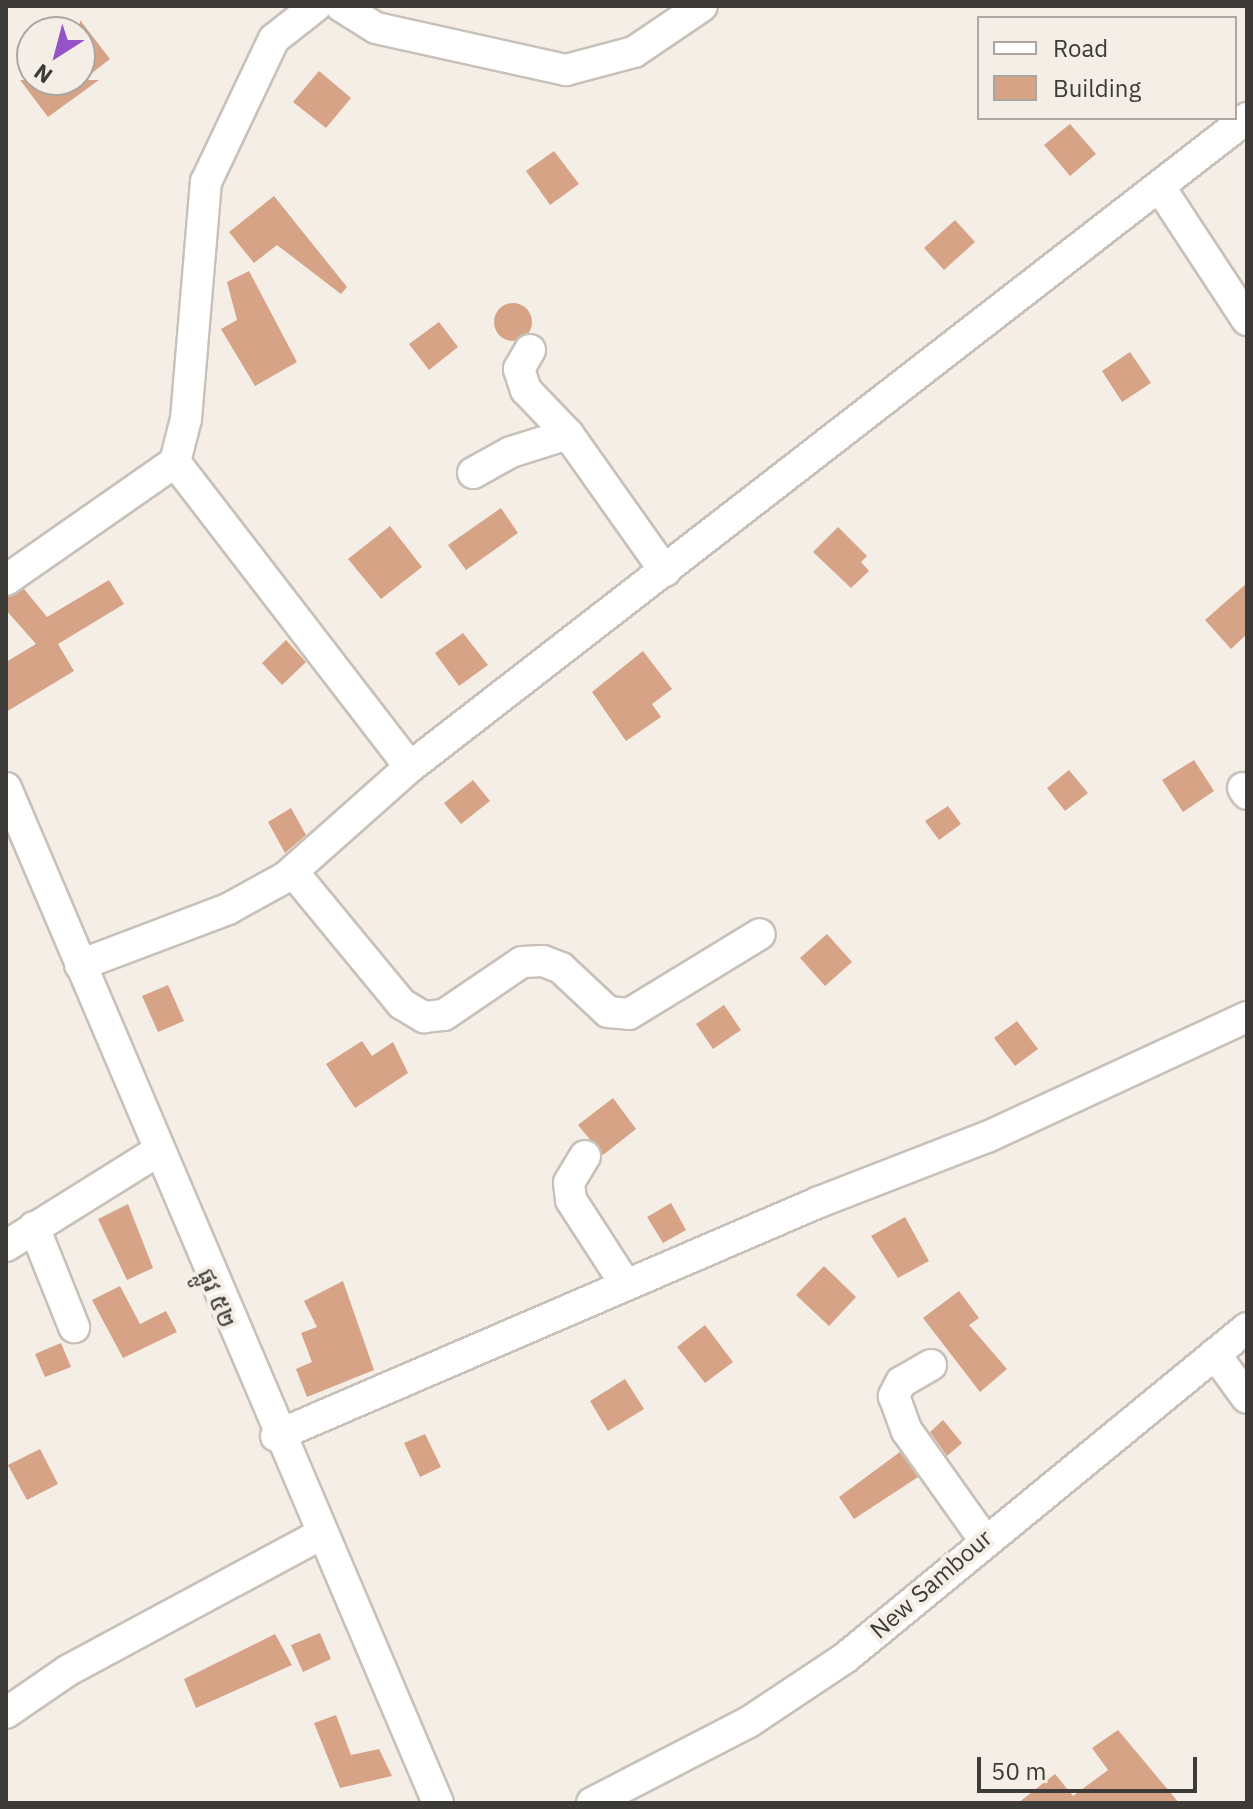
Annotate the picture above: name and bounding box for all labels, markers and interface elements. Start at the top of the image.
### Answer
north arrow [16,16,96,96]
legend [977,16,1237,120]
text: Road [1053,32,1108,64]
text: N [28,58,58,91]
text: Building [1053,72,1141,104]
street label: ផ្លូវ ៥២ [192,1264,242,1332]
street label: New Sambour [864,1523,998,1645]
scale bar [981,1741,1201,1791]
text: 50 m [991,1755,1046,1787]

